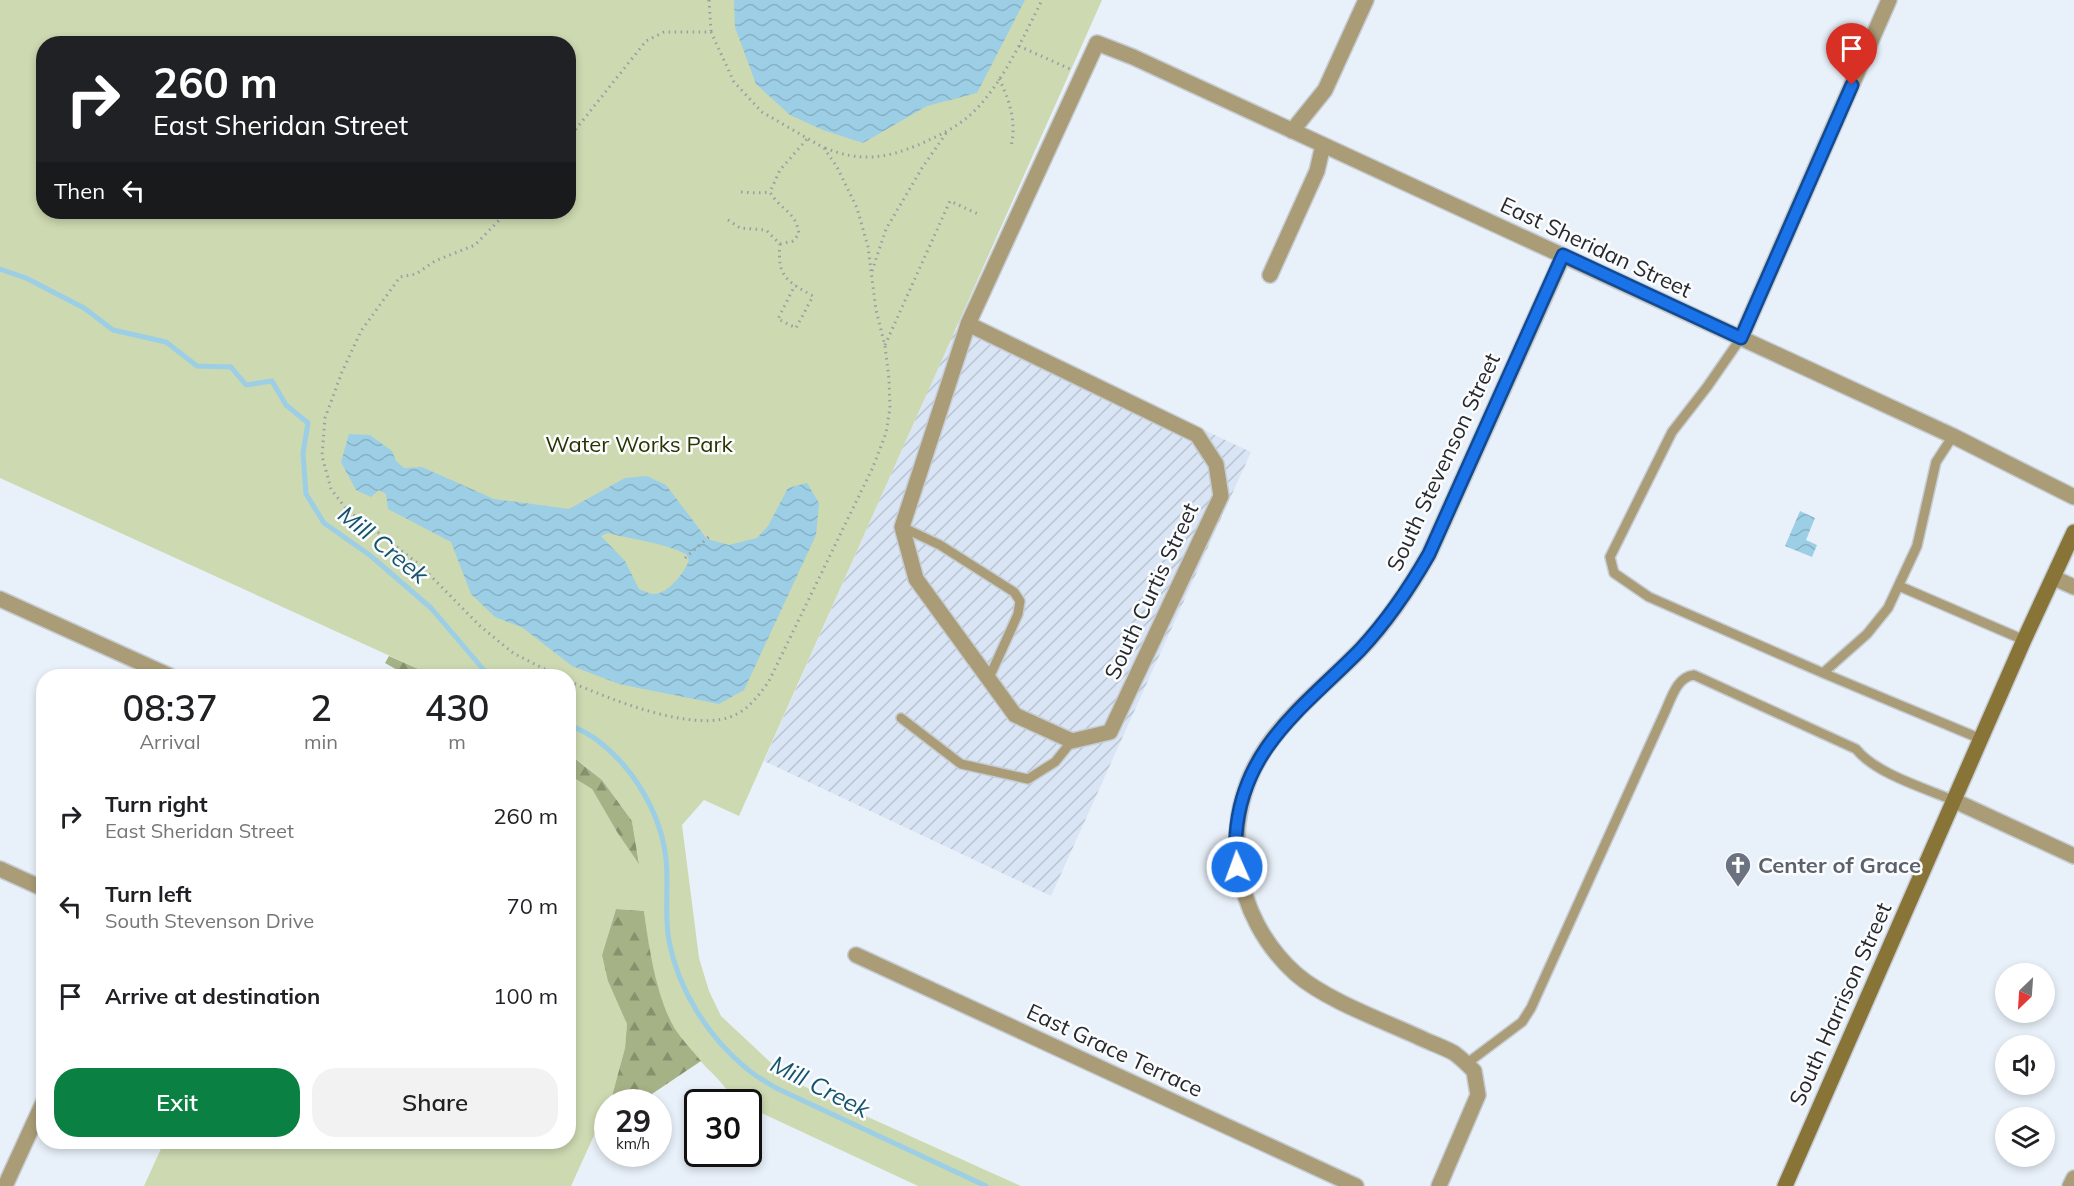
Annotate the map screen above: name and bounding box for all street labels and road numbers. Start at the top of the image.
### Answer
street label: East Sheridan Street [1496,190,1696,304]
street label: South Stevenson Street [1380,348,1506,576]
street label: South Curtis Street [1098,498,1204,684]
street label: South Harrison Street [1783,898,1898,1110]
street label: East Grace Terrace [1023,997,1207,1103]

